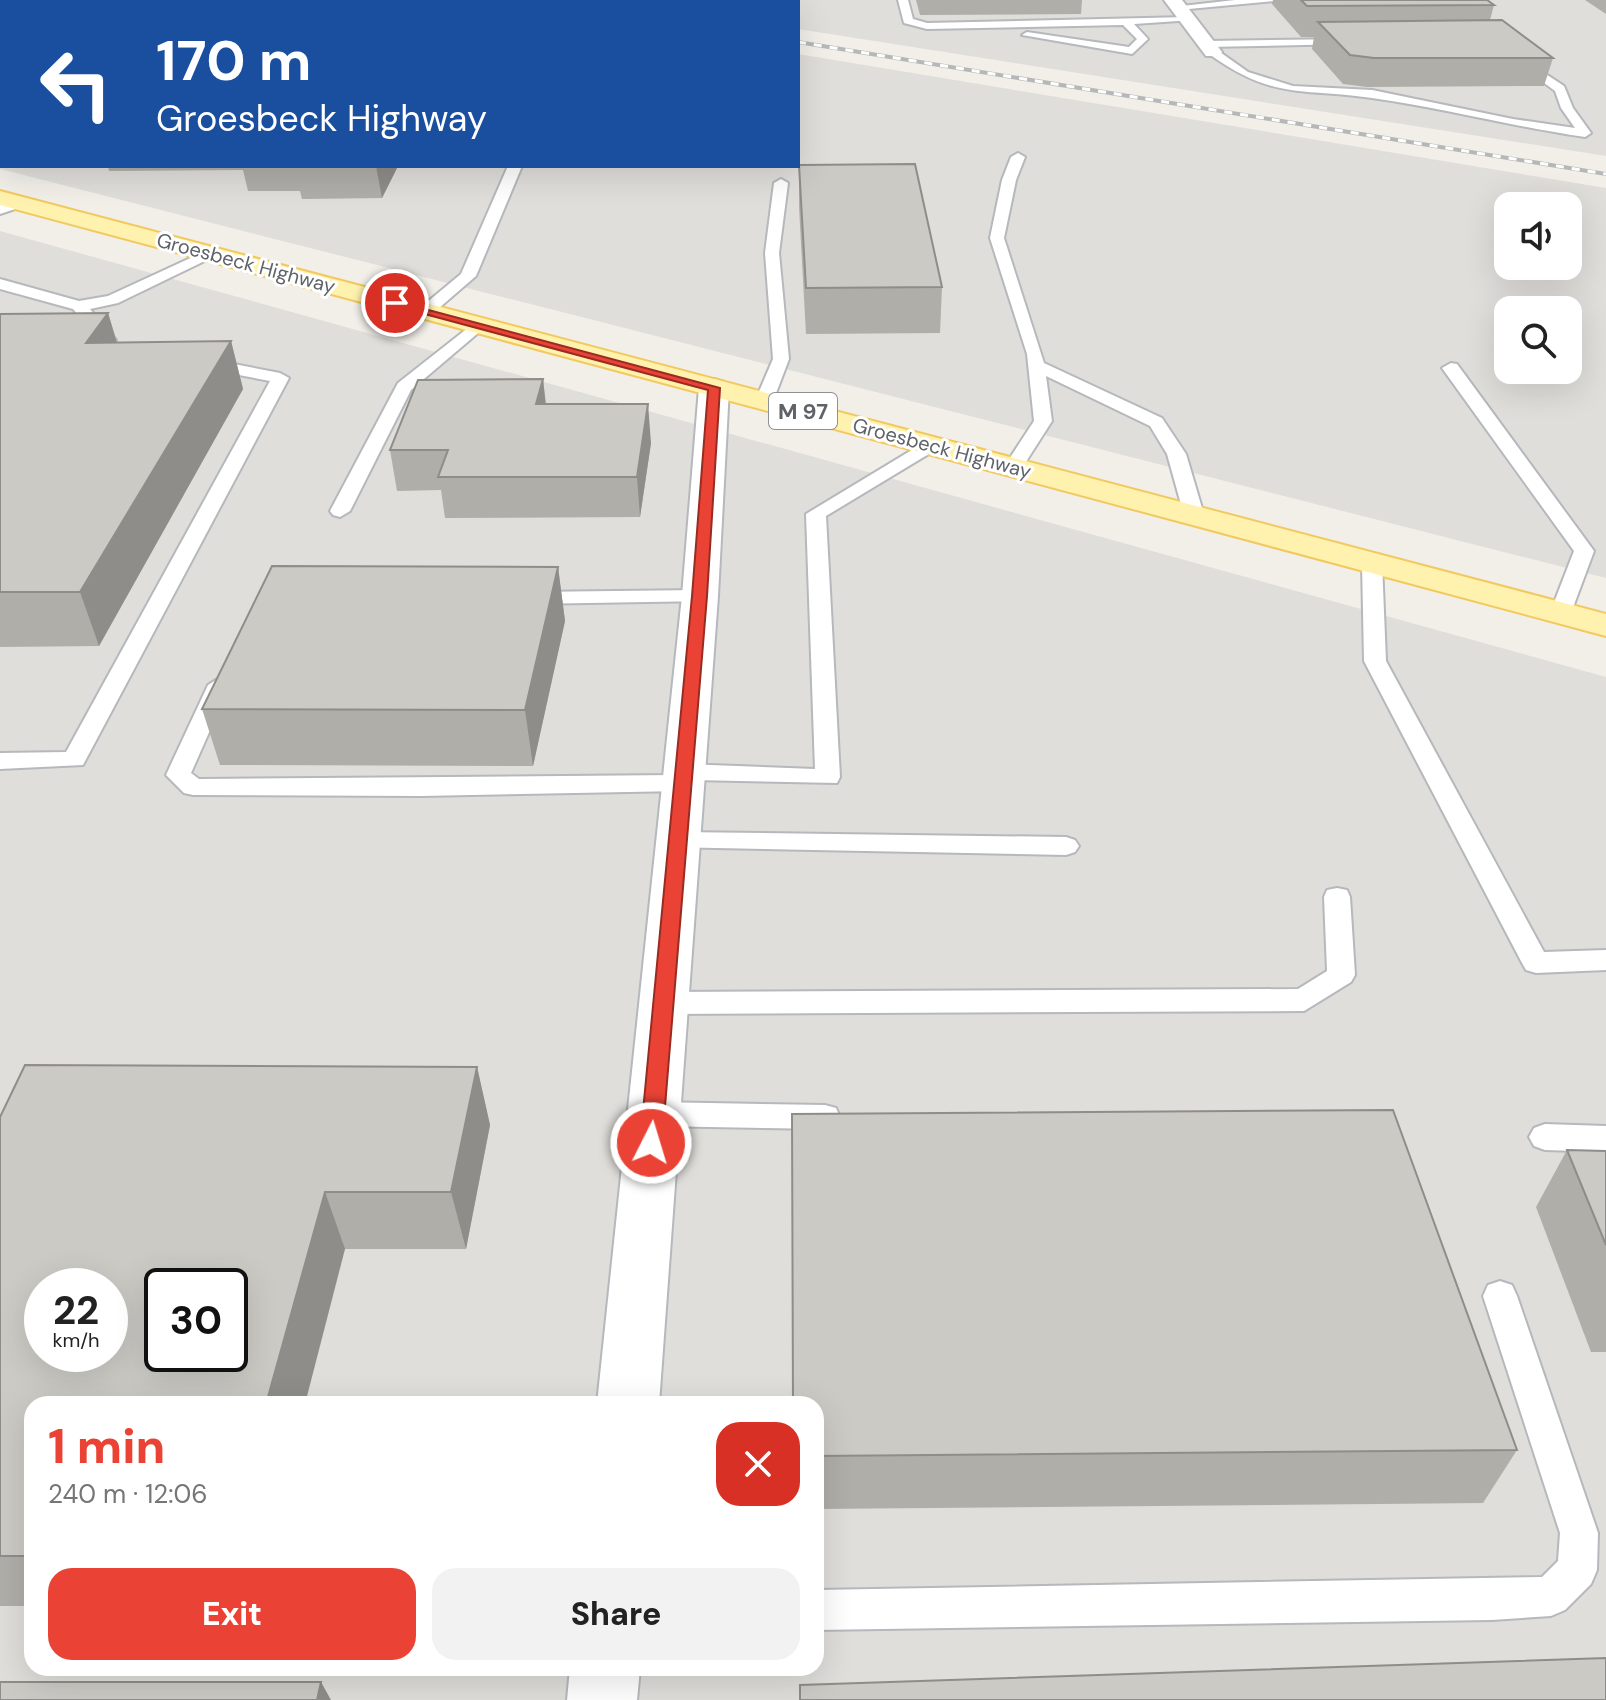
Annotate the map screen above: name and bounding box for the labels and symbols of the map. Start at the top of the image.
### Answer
street label: Groesbeck Highway [154,227,338,299]
pin [361,269,429,337]
road number: M 97 [769,393,837,429]
street label: Groesbeck Highway [850,412,1034,484]
position arrow [609,1101,693,1185]
speed limit sign: 30 [144,1268,248,1372]

